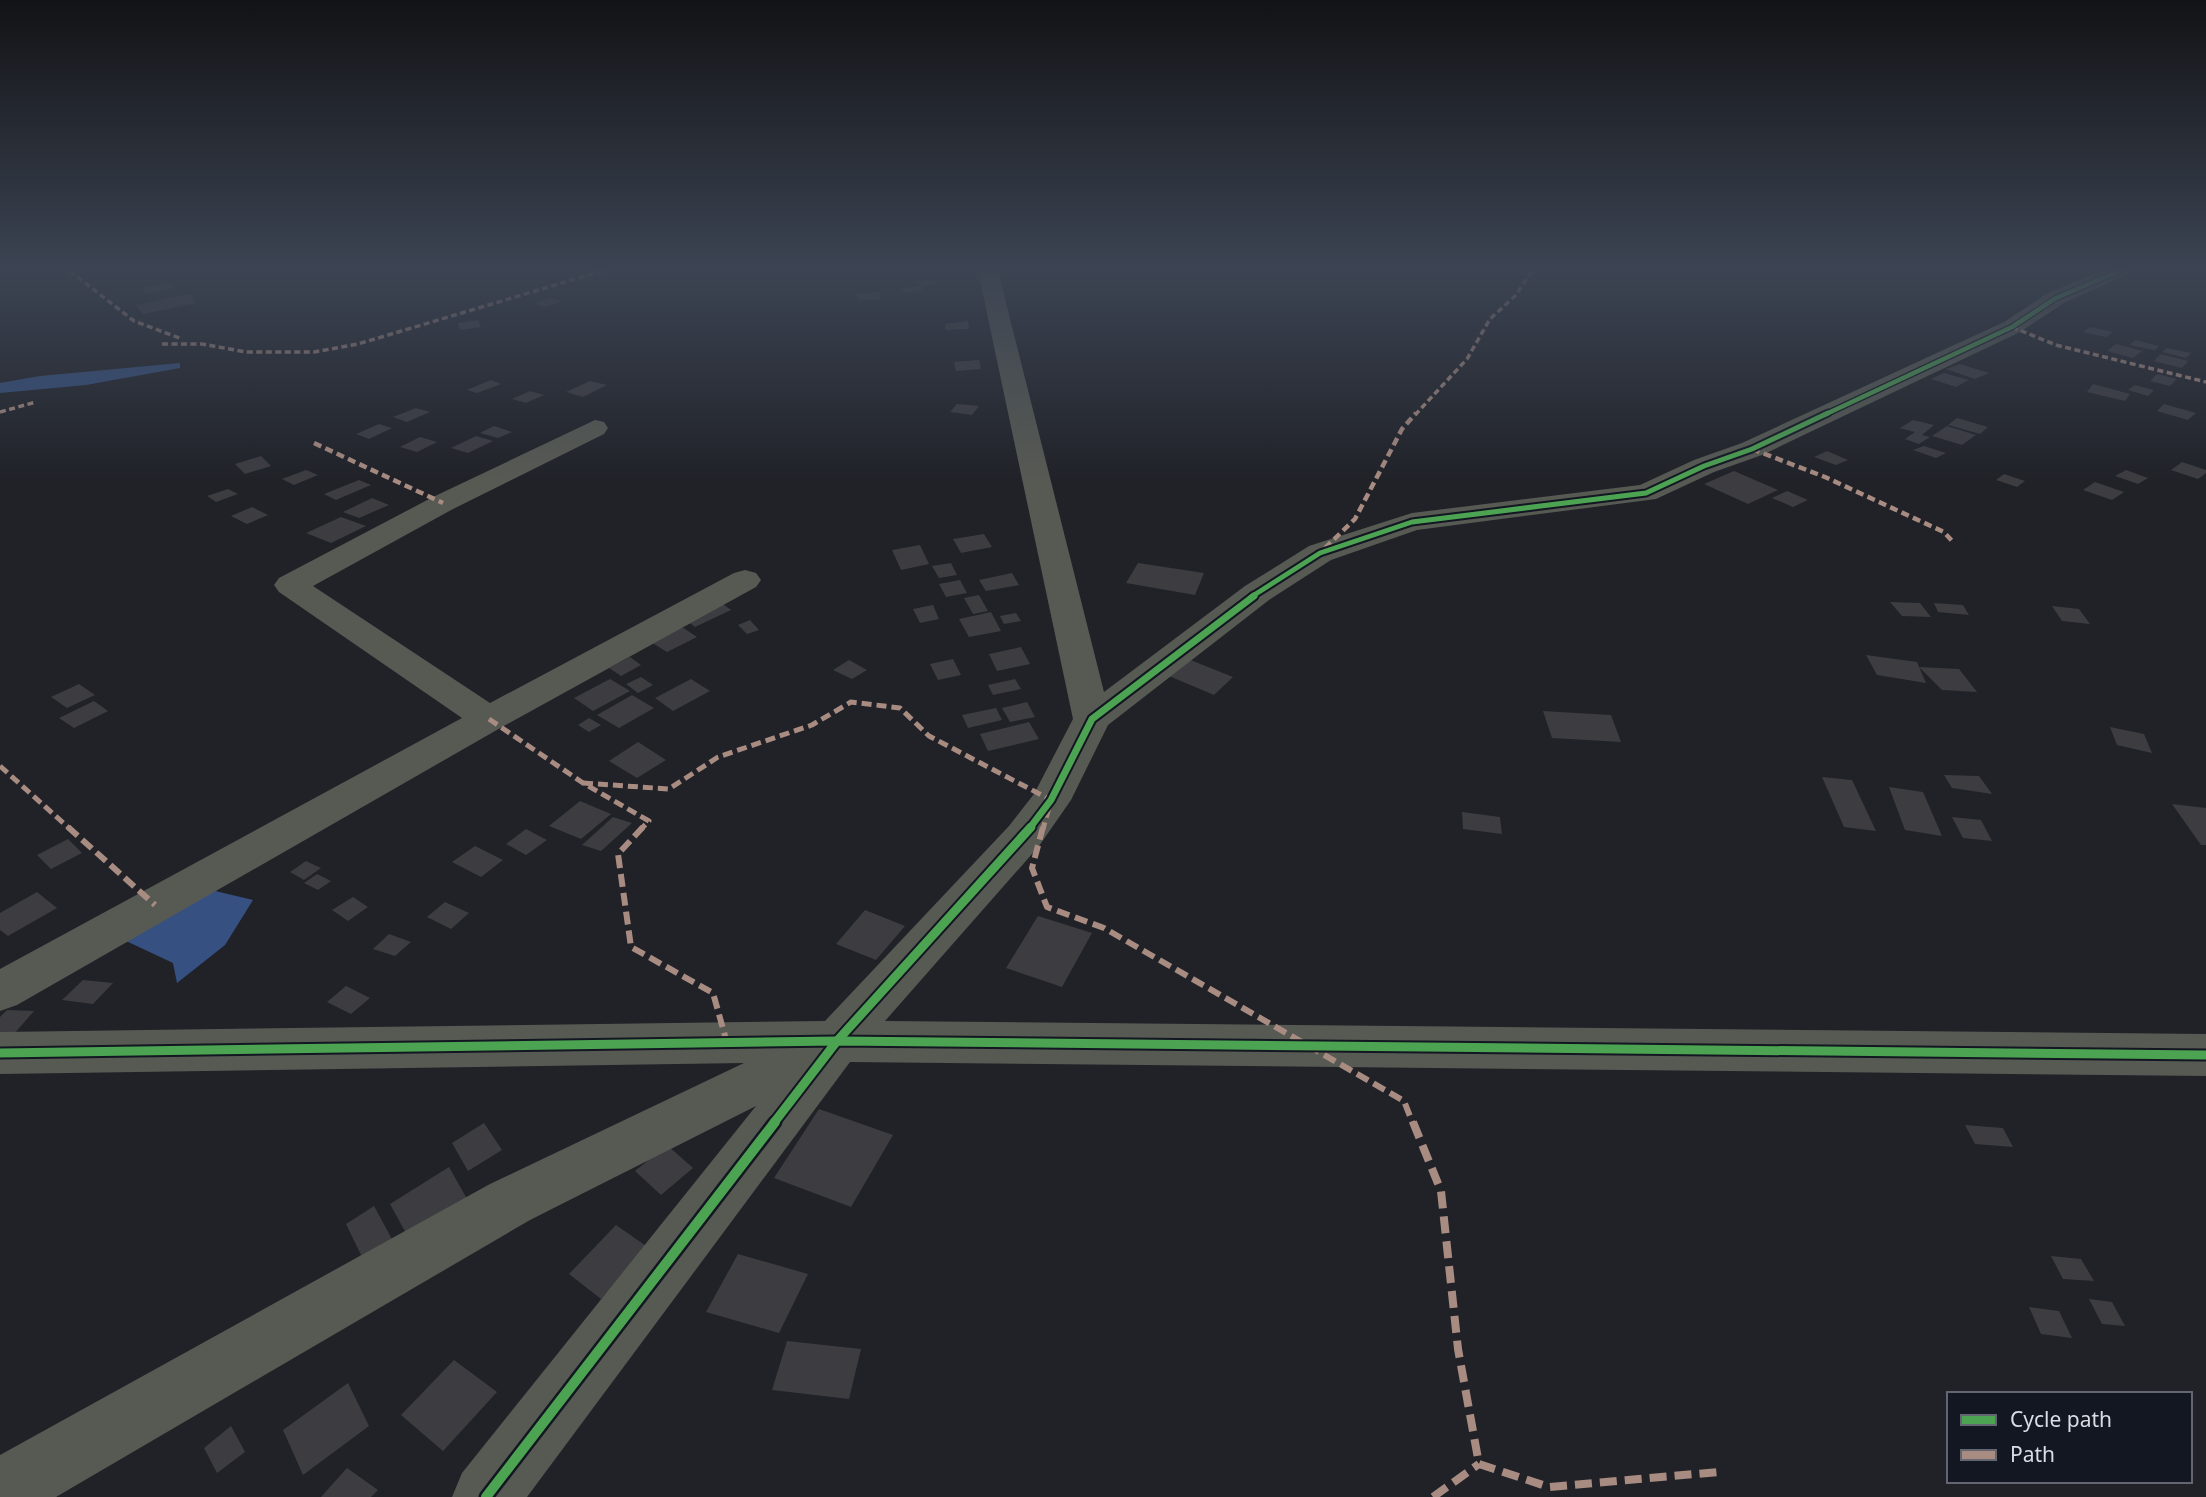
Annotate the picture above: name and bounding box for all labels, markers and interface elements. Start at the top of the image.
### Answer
legend [1947,1392,2192,1483]
text: Cycle path [2010,1405,2112,1433]
text: Path [2010,1440,2055,1468]

